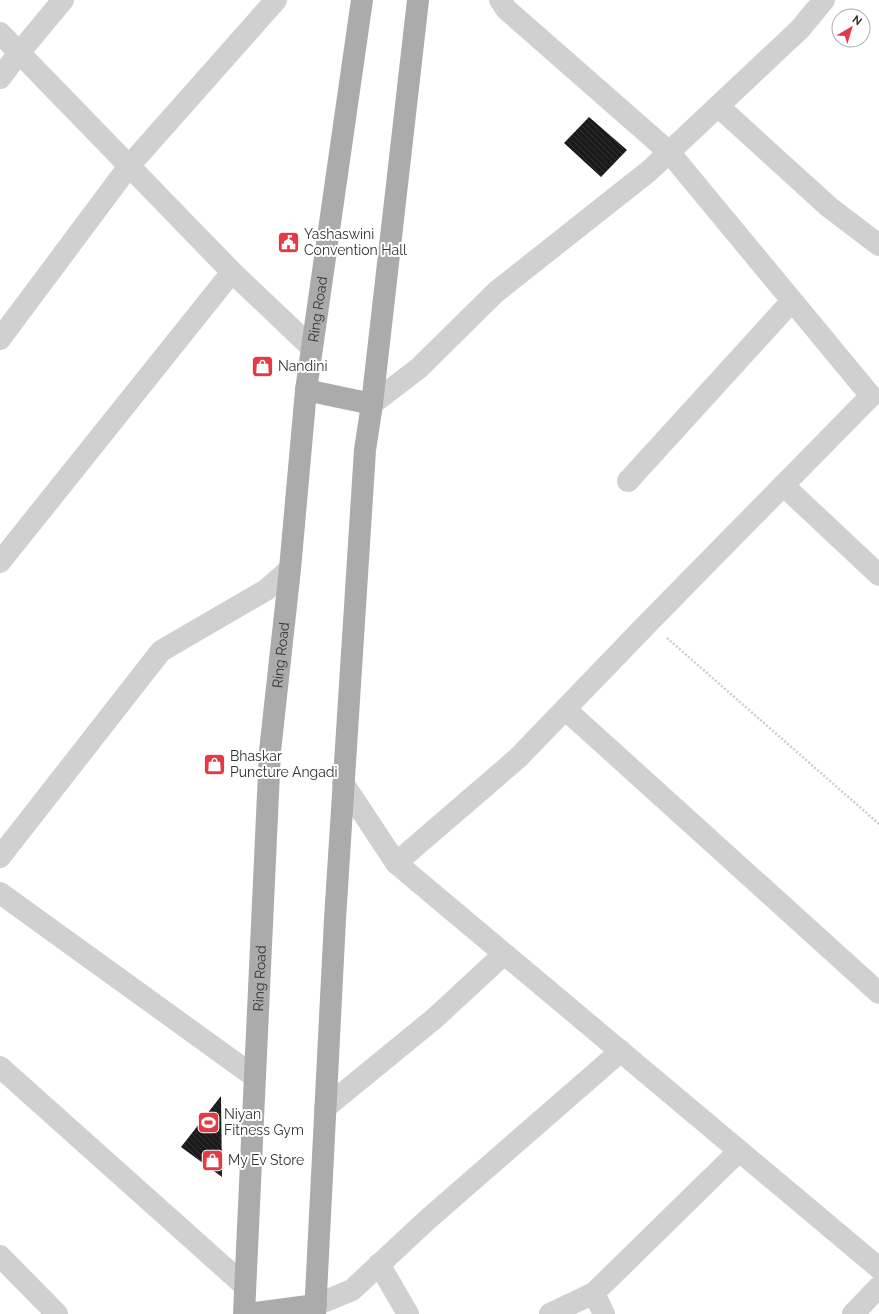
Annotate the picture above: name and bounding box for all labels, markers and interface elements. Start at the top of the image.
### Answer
north arrow [831,8,871,48]
text: N [850,13,864,28]
place label: Yashaswini Convention Hall [304,226,407,258]
public building icon: Yashaswini Convention Hall [275,229,301,255]
street label: Ring Road [305,275,330,343]
shop icon: Nandini [250,353,276,379]
place label: Nandini [278,358,328,374]
street label: Ring Road [269,621,292,689]
place label: Bhaskar Puncture Angadi [230,748,338,780]
shop icon: Bhaskar Puncture Angadi [201,751,227,777]
street label: Ring Road [250,945,269,1012]
place label: Niyan Fitness Gym [224,1106,304,1138]
sports icon: Niyan Fitness Gym [196,1109,222,1135]
shop icon: My Ev Store [199,1147,225,1173]
place label: My Ev Store [228,1152,304,1168]

